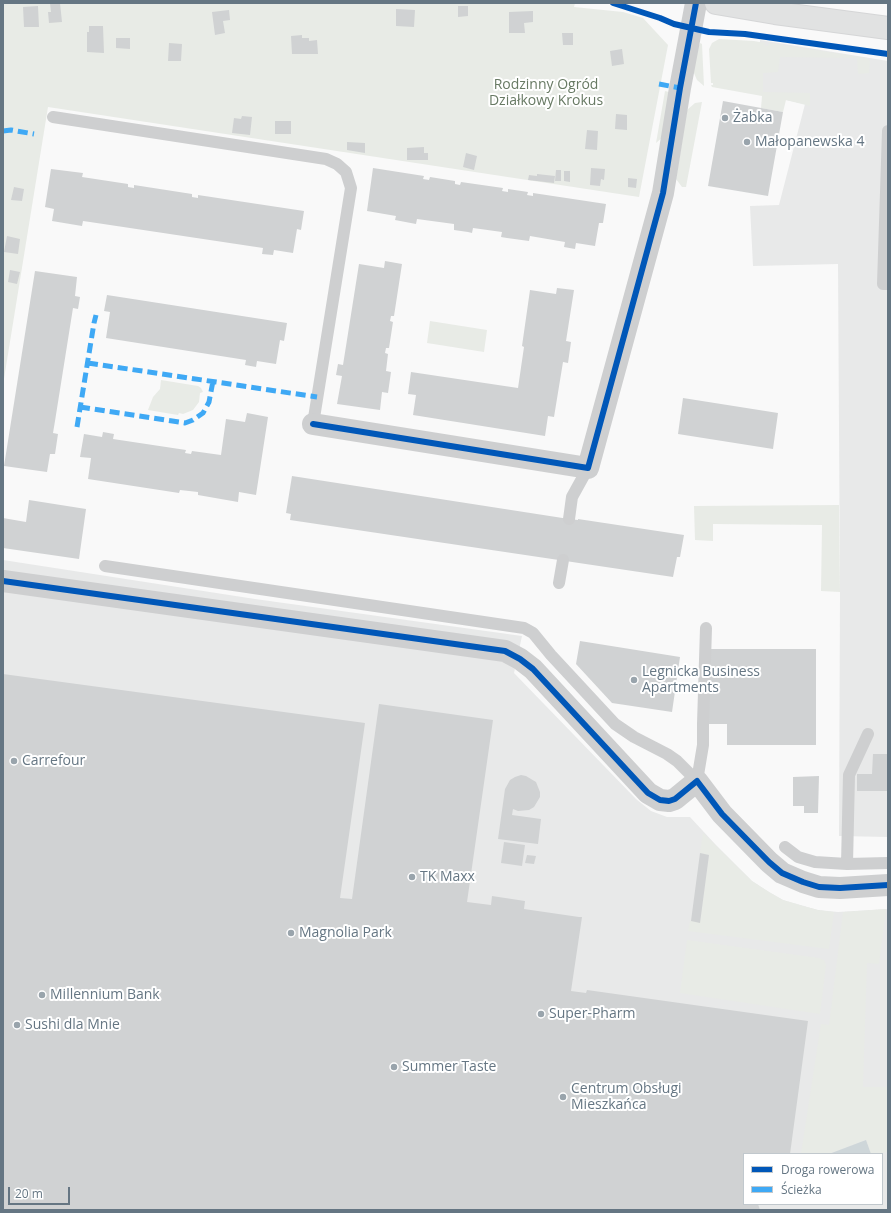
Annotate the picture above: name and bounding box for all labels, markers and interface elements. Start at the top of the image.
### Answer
park label: Rodzinny Ogród Działkowy Krokus [489,77,603,110]
place label: Żabka [733,110,772,126]
marker: Żabka [720,113,730,123]
place label: Małopanewska 4 [755,134,864,150]
marker: Małopanewska 4 [742,137,752,147]
place label: Legnicka Business Apartments [642,664,760,696]
marker: Legnicka Business Apartments [629,675,639,685]
place label: Carrefour [22,753,85,769]
marker: Carrefour [9,756,19,766]
place label: TK Maxx [420,869,475,885]
marker: TK Maxx [407,872,417,882]
place label: Magnolia Park [299,925,392,941]
marker: Magnolia Park [286,928,296,938]
place label: Millennium Bank [50,987,160,1003]
marker: Millennium Bank [37,990,47,1000]
place label: Super-Pharm [549,1006,635,1022]
marker: Super-Pharm [536,1009,546,1019]
place label: Sushi dla Mnie [25,1017,120,1033]
marker: Sushi dla Mnie [12,1020,22,1030]
place label: Summer Taste [402,1059,496,1075]
marker: Summer Taste [389,1062,399,1072]
place label: Centrum Obsługi Mieszkańca [571,1081,682,1114]
marker: Centrum Obsługi Mieszkańca [558,1092,568,1102]
legend [743,1153,883,1205]
text: Droga rowerowa [781,1161,874,1178]
scale bar [10,1179,72,1205]
text: Ścieżka [781,1181,822,1198]
text: 20 m [15,1185,43,1202]

